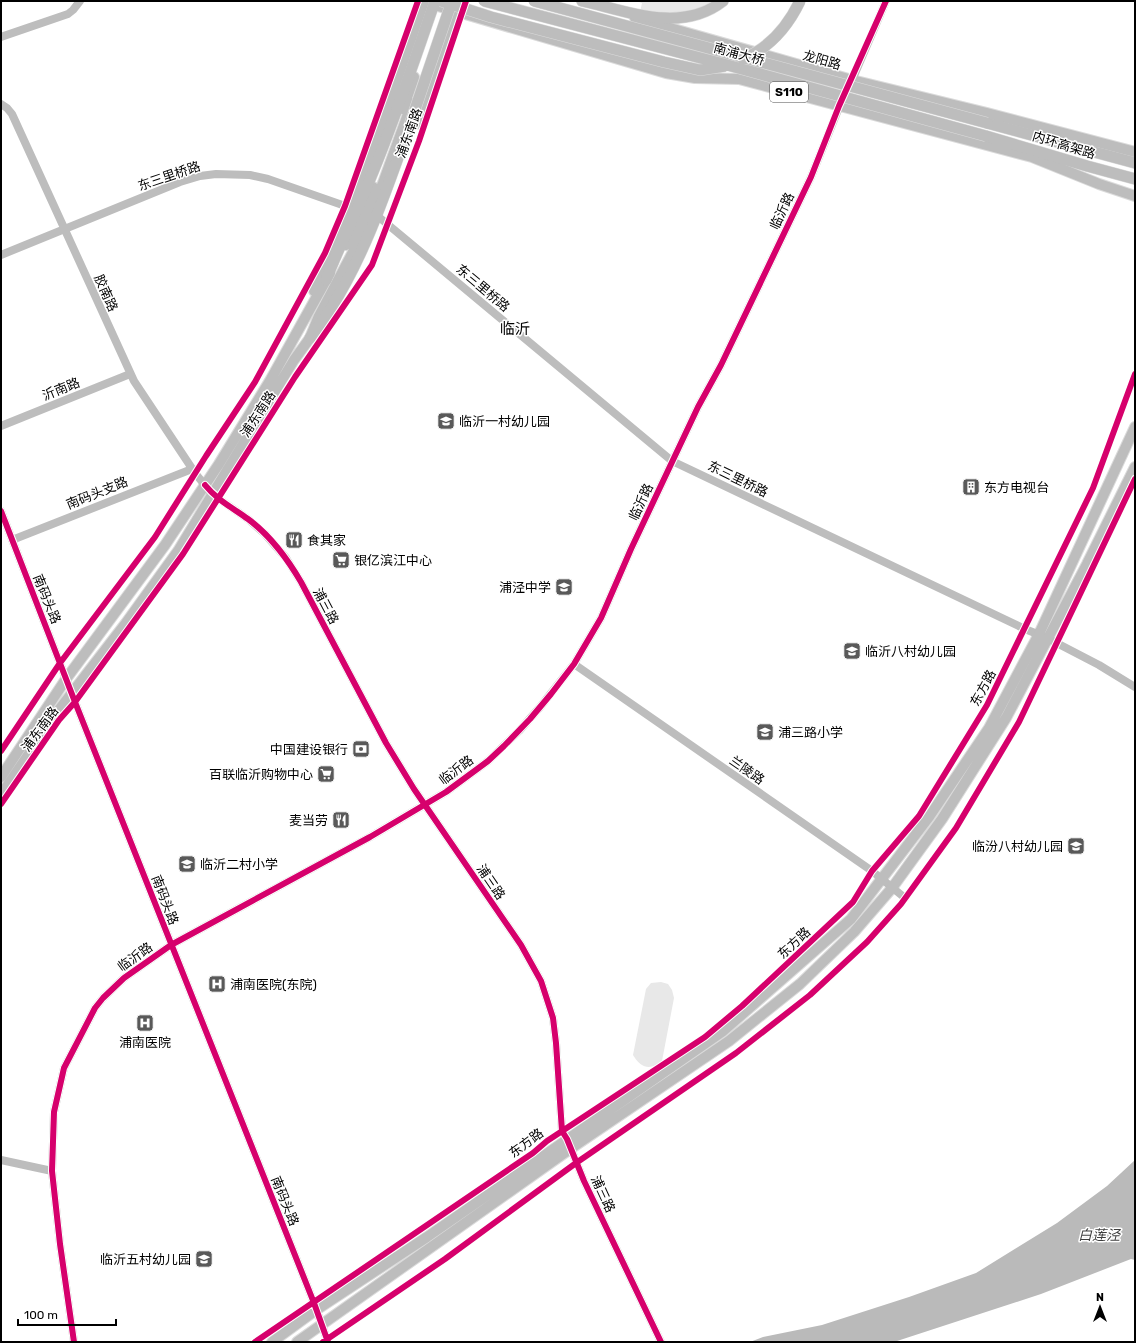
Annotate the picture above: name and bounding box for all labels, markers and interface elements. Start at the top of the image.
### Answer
street label: 南浦大桥 [712,40,766,68]
street label: 龙阳路 [801,47,843,73]
road number: S110 [770,82,808,102]
street label: 浦东南路 [393,106,425,160]
street label: 内环高架路 [1031,128,1097,162]
street label: 东三里桥路 [136,158,202,194]
street label: 临沂路 [767,190,797,232]
street label: 东三里桥路 [453,261,513,315]
street label: 胶南路 [91,272,121,314]
district label: 临沂 [500,320,530,338]
street label: 沂南路 [40,375,82,403]
street label: 浦东南路 [238,388,278,440]
school or university icon: 临沂一村幼儿园 [436,411,456,431]
place label: 临沂一村幼儿园 [459,414,550,429]
street label: 东三里桥路 [705,458,771,500]
street label: 南码头支路 [64,474,130,512]
building icon: 东方电视台 [961,477,981,497]
place label: 东方电视台 [984,480,1049,495]
street label: 临沂路 [626,481,656,523]
restaurant icon: 食其家 [284,530,304,550]
place label: 食其家 [307,533,346,548]
supermarket icon: 银亿滨江中心 [331,550,351,570]
place label: 银亿滨江中心 [354,553,432,568]
street label: 南码头路 [30,572,64,626]
school or university icon: 浦泾中学 [554,577,574,597]
place label: 浦泾中学 [499,580,551,595]
street label: 浦三路 [310,585,342,627]
school or university icon: 临沂八村幼儿园 [842,641,862,661]
place label: 临沂八村幼儿园 [865,644,956,659]
street label: 东方路 [967,667,999,709]
street label: 浦东南路 [19,704,61,754]
school or university icon: 浦三路小学 [755,722,775,742]
place label: 浦三路小学 [778,725,843,740]
bank icon: 中国建设银行 [351,739,371,759]
place label: 中国建设银行 [270,742,348,757]
street label: 临沂路 [436,752,476,788]
street label: 兰陵路 [727,753,767,787]
supermarket icon: 百联临沂购物中心 [316,764,336,784]
place label: 百联临沂购物中心 [209,767,313,782]
restaurant icon: 麦当劳 [331,810,351,830]
place label: 麦当劳 [289,813,328,828]
school or university icon: 临汾八村幼儿园 [1066,836,1086,856]
place label: 临汾八村幼儿园 [972,839,1063,854]
school or university icon: 临沂二村小学 [177,854,197,874]
place label: 临沂二村小学 [200,857,278,872]
street label: 浦三路 [474,862,508,902]
street label: 南码头路 [149,873,181,927]
street label: 东方路 [775,924,813,962]
street label: 临沂路 [115,939,155,975]
hospital icon: 浦南医院(东院) [207,974,227,994]
place label: 浦南医院(东院) [230,977,317,992]
hospital icon: 浦南医院 [135,1013,155,1033]
place label: 浦南医院 [119,1035,171,1050]
street label: 东方路 [506,1125,546,1161]
street label: 浦三路 [588,1173,618,1215]
street label: 南码头路 [268,1174,302,1228]
water label: 白莲泾 [1078,1227,1122,1244]
school or university icon: 临沂五村幼儿园 [194,1249,214,1269]
place label: 临沂五村幼儿园 [100,1252,191,1267]
north arrow [1080,1287,1120,1327]
text: N [1096,1291,1104,1304]
scale bar [18,1301,116,1327]
text: 100 m [24,1308,58,1322]

